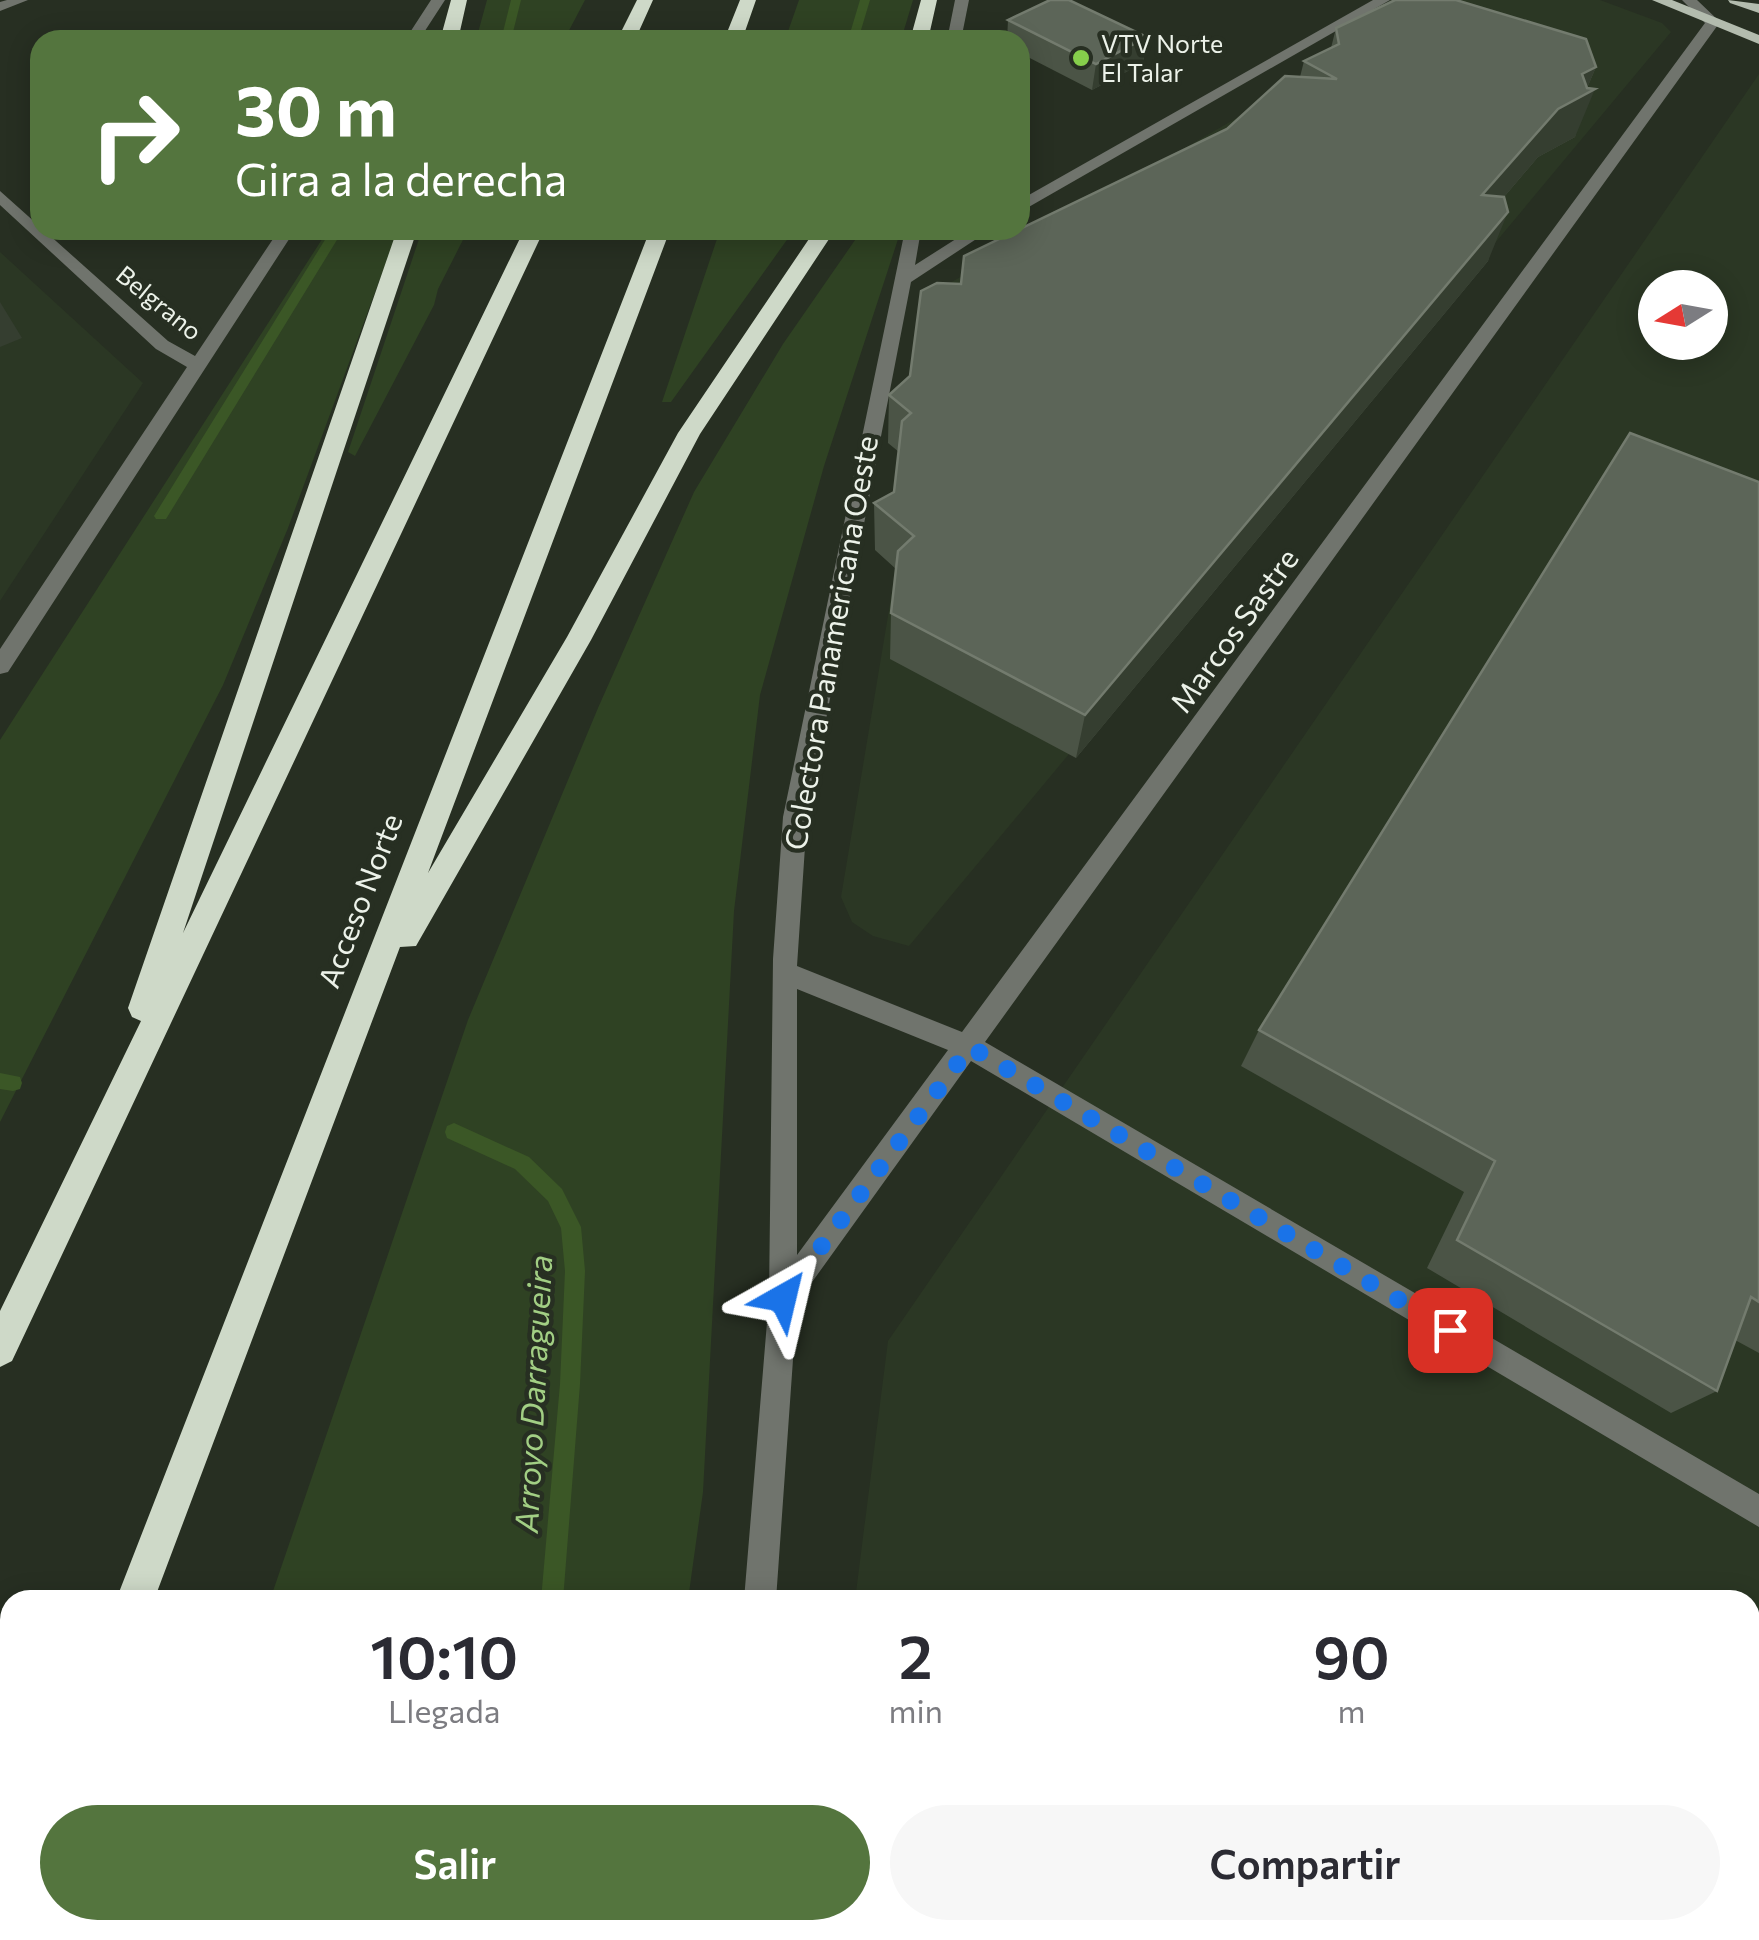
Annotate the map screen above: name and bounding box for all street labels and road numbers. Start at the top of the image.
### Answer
street label: Belgrano [111,259,208,346]
street label: Colectora Panamericana Oeste [775,433,884,853]
street label: Marcos Sastre [1161,540,1305,719]
street label: Acceso Norte [309,808,409,992]

